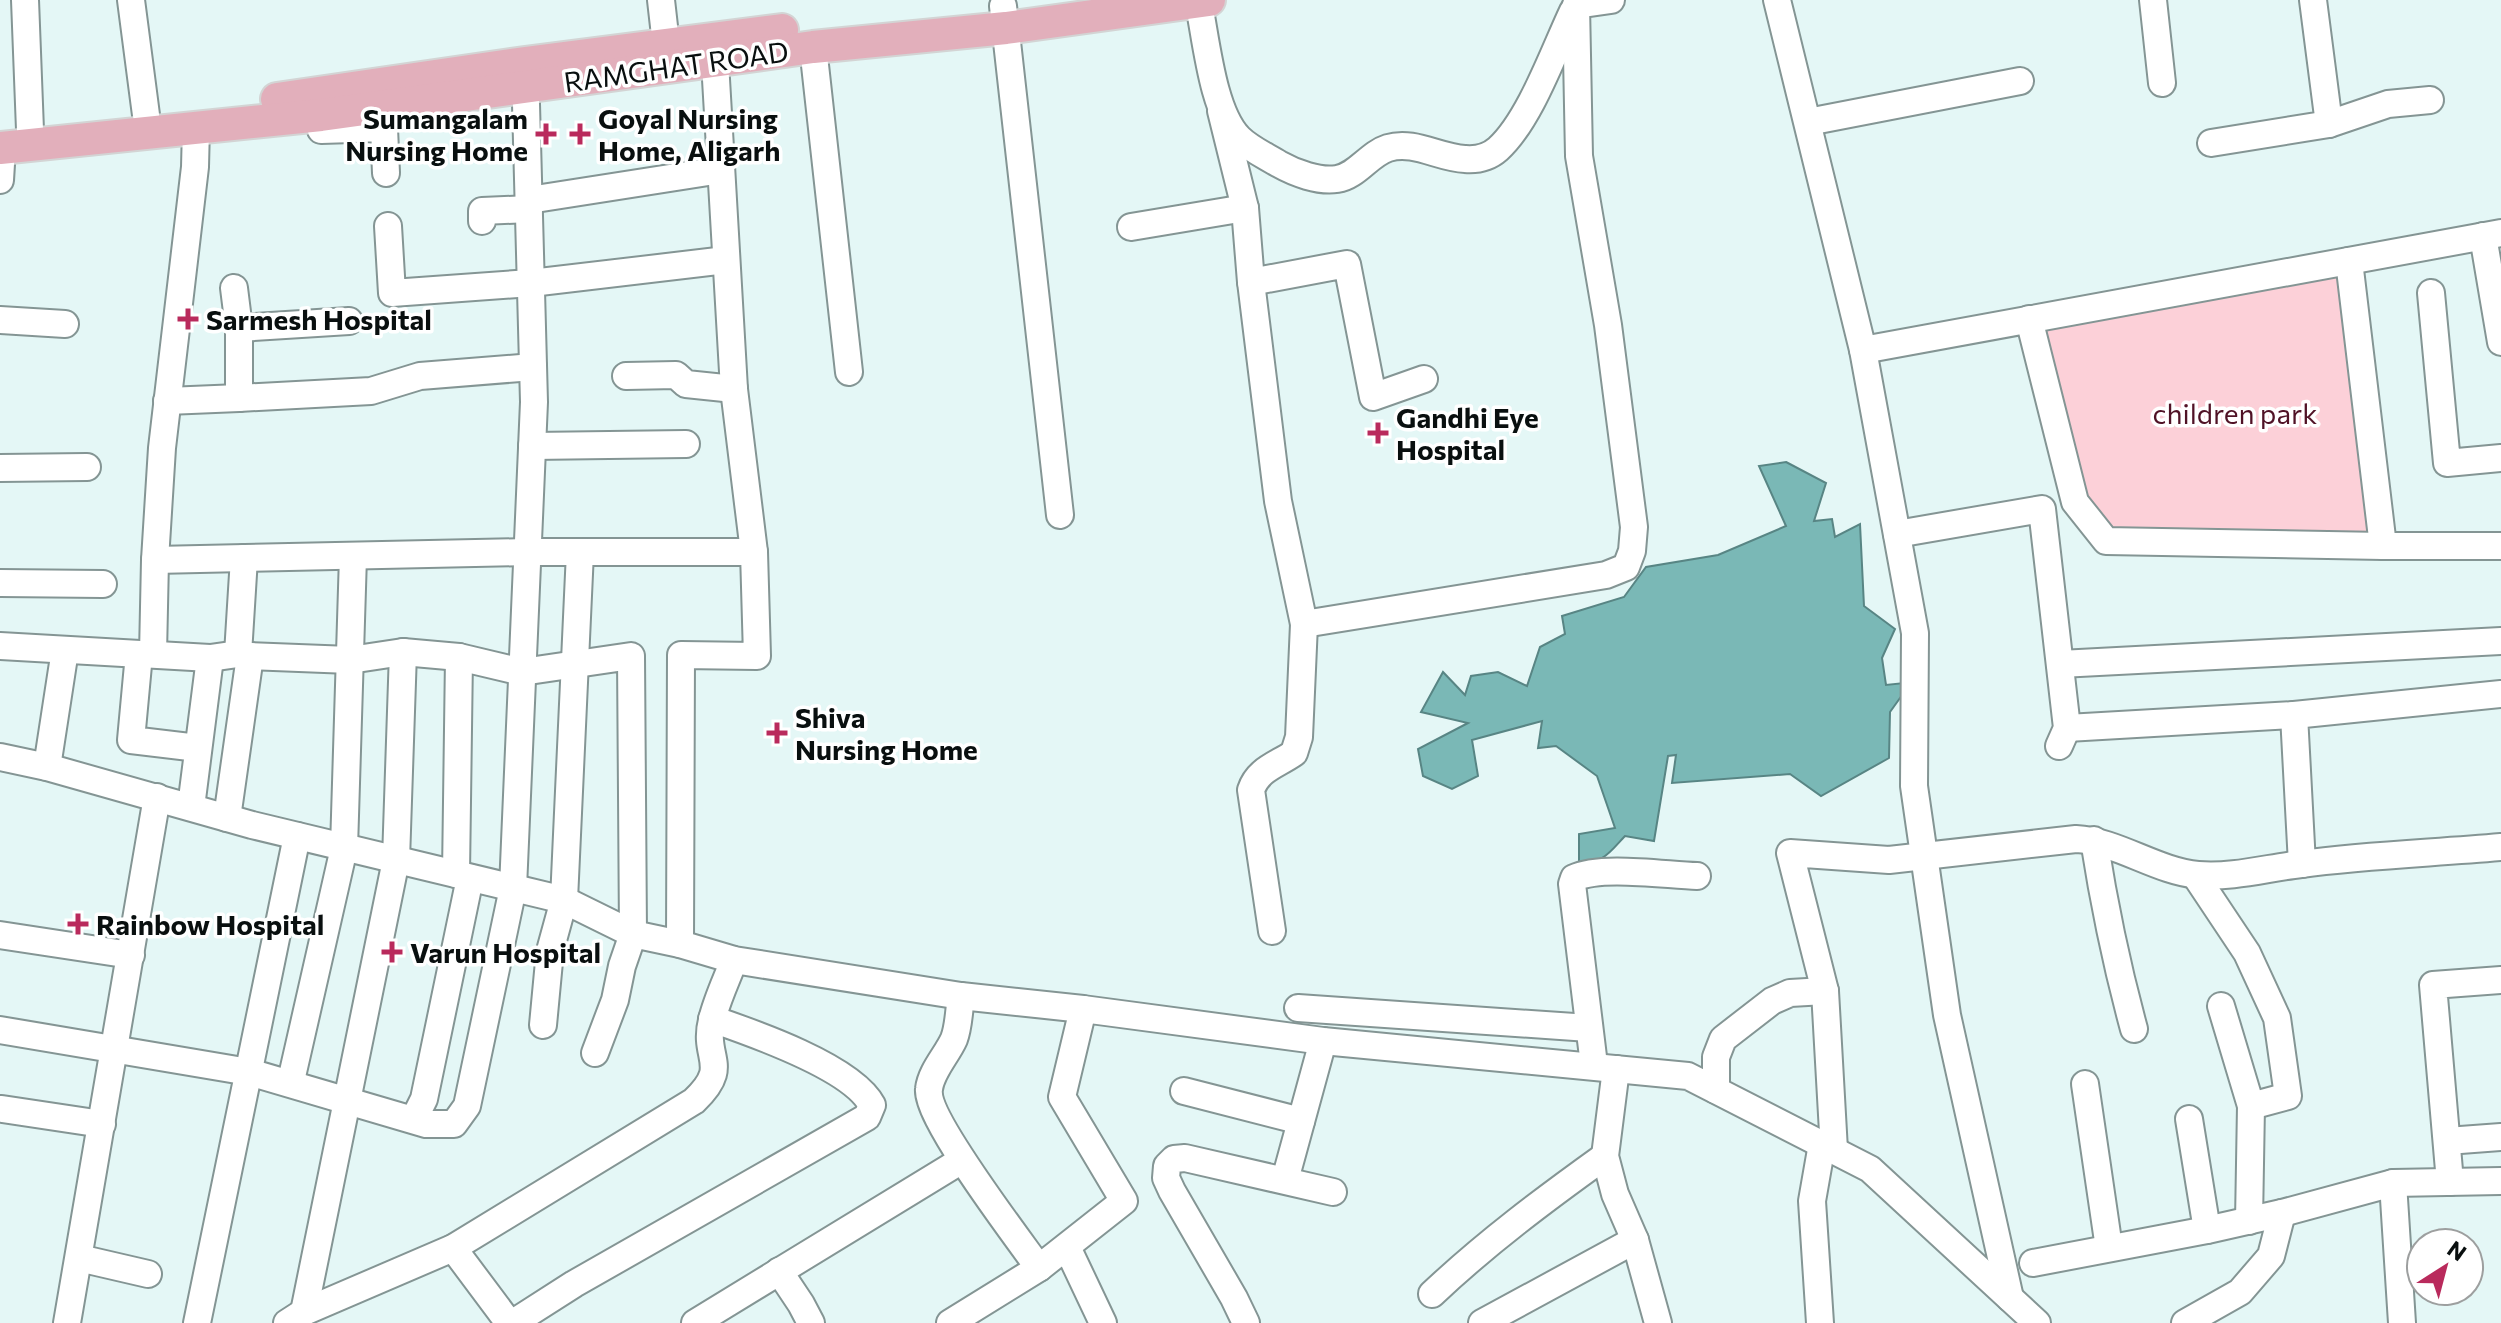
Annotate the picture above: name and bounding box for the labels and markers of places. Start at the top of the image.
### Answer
place label: Sumangalam Nursing Home [345,101,528,167]
place label: Goyal Nursing Home, Aligarh [598,101,780,167]
marker: Sumangalam Nursing Home [535,123,557,145]
marker: Goyal Nursing Home, Aligarh [569,123,591,145]
place label: Sarmesh Hospital [206,302,432,336]
marker: Sarmesh Hospital [177,308,199,330]
place label: Gandhi Eye Hospital [1396,400,1539,466]
marker: Gandhi Eye Hospital [1367,422,1389,444]
place label: Shiva Nursing Home [795,700,978,766]
marker: Shiva Nursing Home [766,722,788,744]
place label: Rainbow Hospital [96,907,324,941]
marker: Rainbow Hospital [67,913,89,935]
place label: Varun Hospital [410,935,601,969]
marker: Varun Hospital [381,941,403,963]

